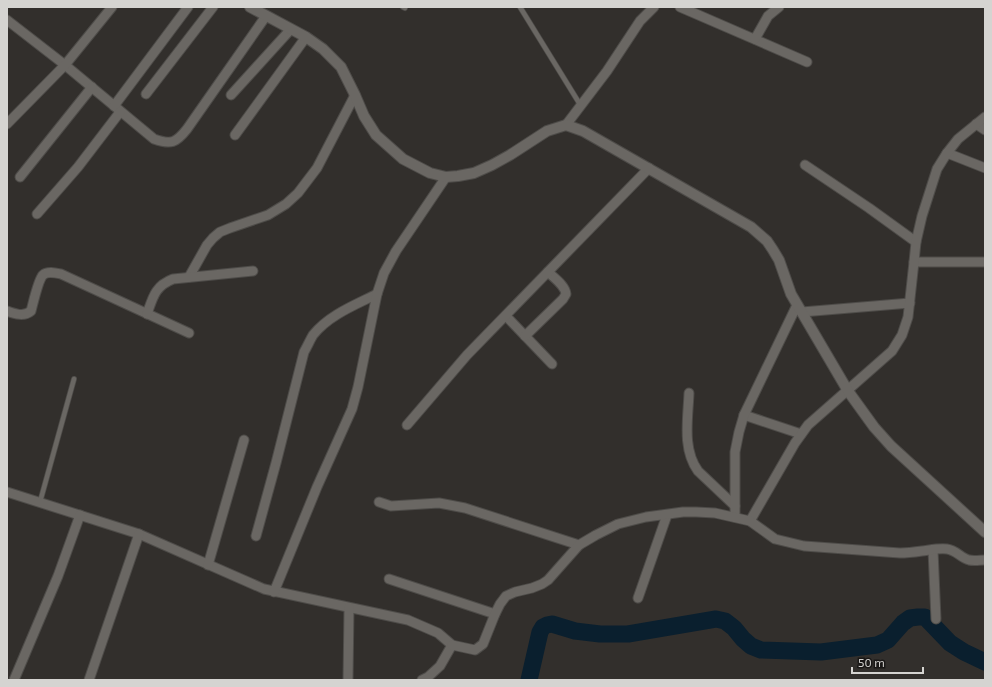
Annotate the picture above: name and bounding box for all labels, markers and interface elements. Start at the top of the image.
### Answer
scale bar [852,649,923,675]
text: 50 m [858,655,885,669]

